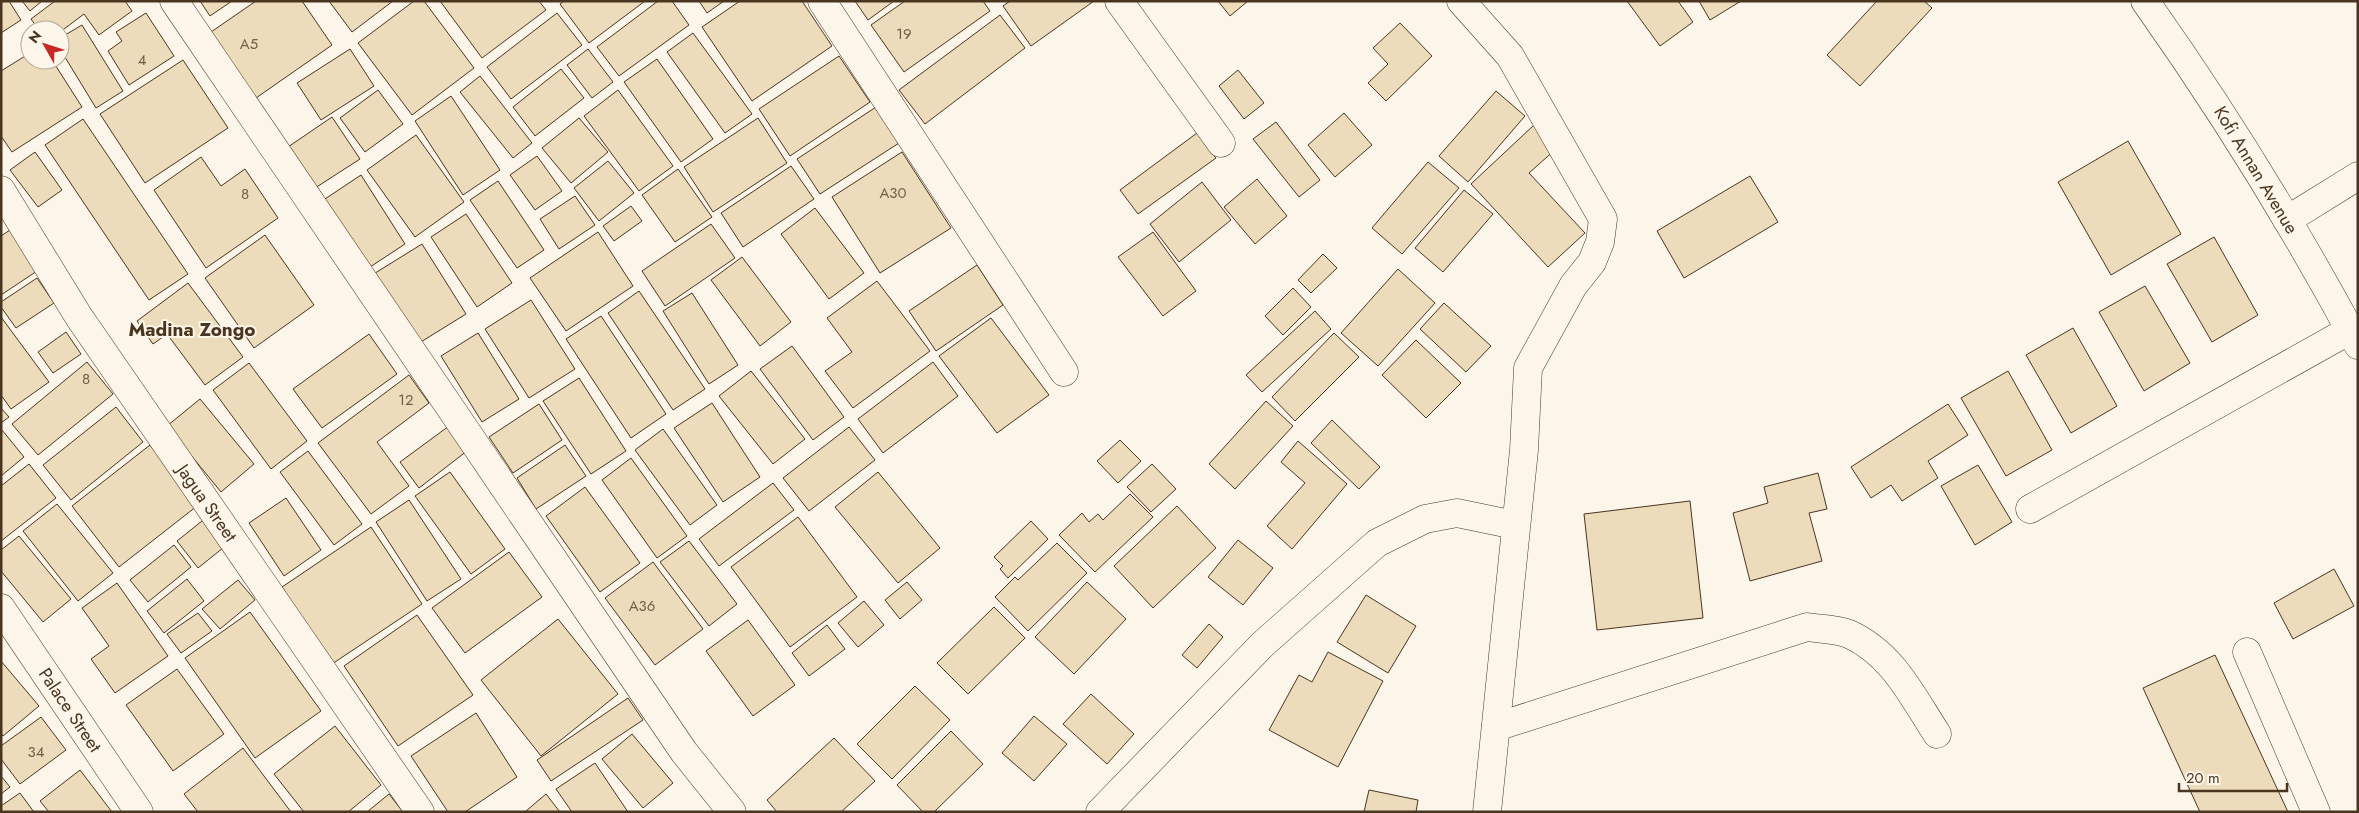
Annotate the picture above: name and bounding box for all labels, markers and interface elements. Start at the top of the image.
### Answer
north arrow [20,20,70,70]
house number: 19 [896,23,912,45]
text: N [24,26,46,47]
house number: A5 [240,33,258,55]
house number: 4 [138,49,147,71]
street label: Kofi Annan Avenue [2208,101,2304,239]
house number: A30 [879,182,907,204]
house number: 8 [241,183,249,205]
district label: Madina Zongo [128,316,256,343]
house number: 8 [82,368,90,390]
house number: 12 [398,389,414,411]
street label: Jagua Street [169,457,244,548]
house number: A36 [629,595,655,617]
street label: Palace Street [32,663,108,758]
house number: 34 [28,741,45,763]
scale bar [2179,760,2286,792]
text: 20 m [2186,767,2220,789]

